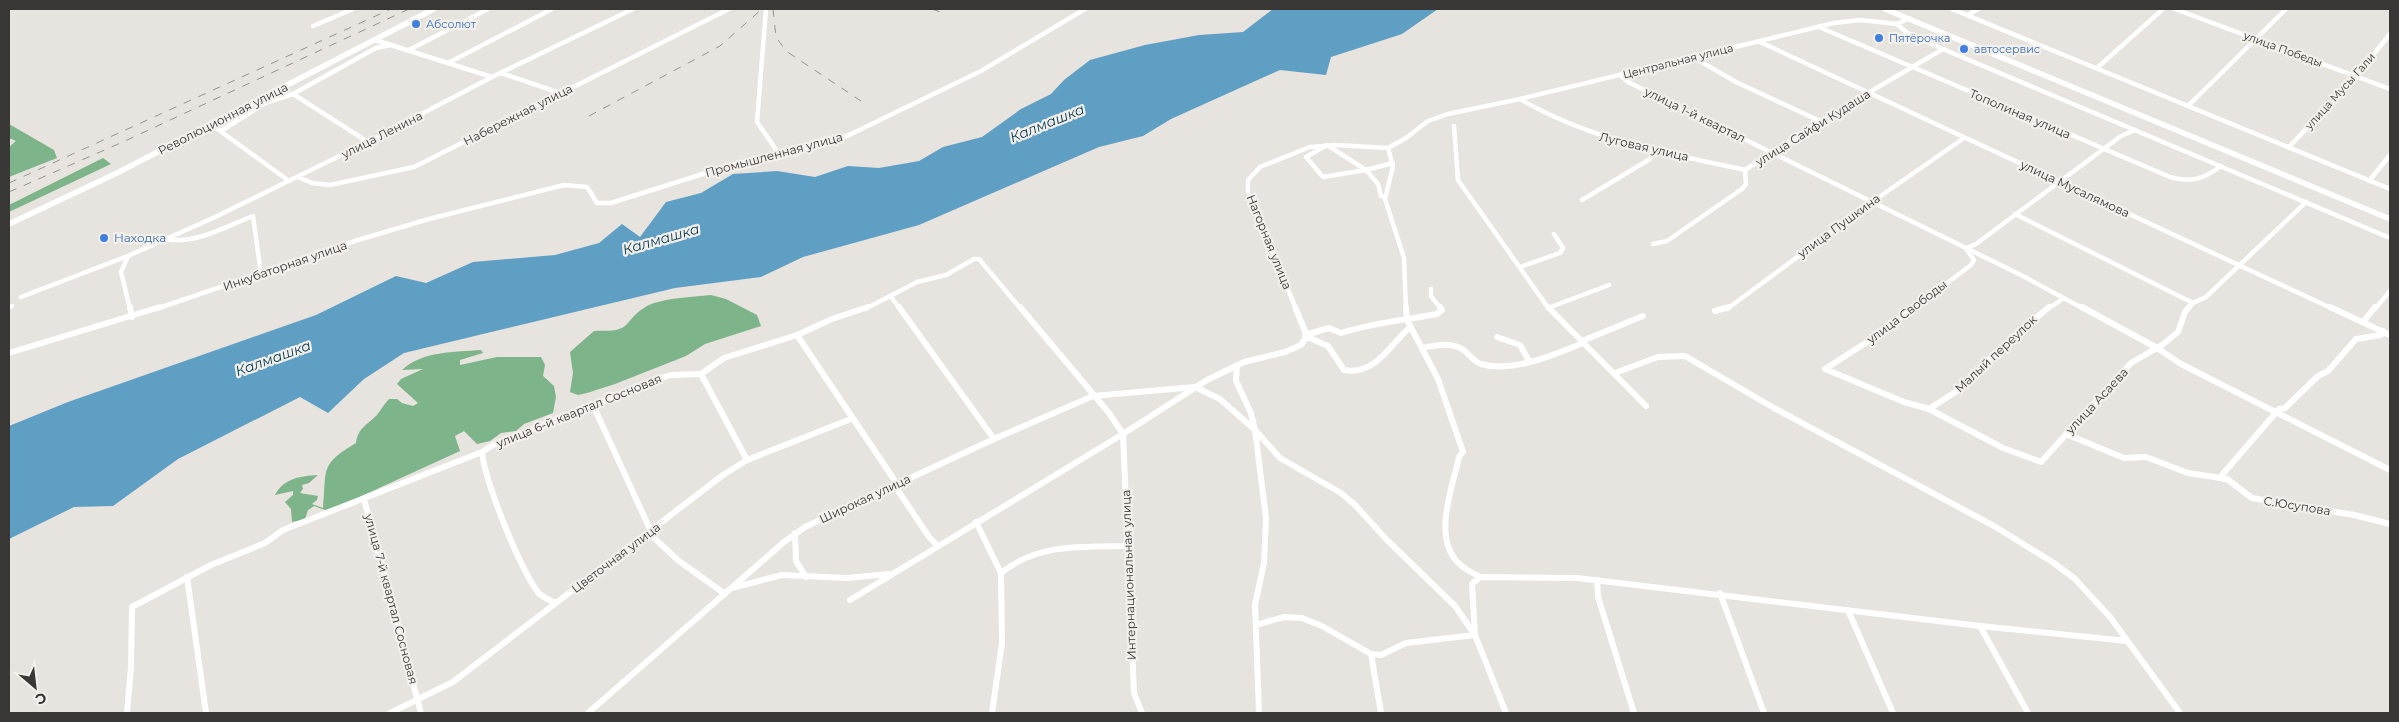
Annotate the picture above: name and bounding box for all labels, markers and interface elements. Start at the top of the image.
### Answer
place label: Абсолют [426,17,477,31]
marker: Абсолют [410,18,422,30]
street label: улица Победы [2241,28,2324,70]
place label: Пятёрочка [1889,31,1950,45]
marker: Пятёрочка [1873,32,1885,44]
street label: Центральная улица [1621,41,1735,81]
place label: автосервис [1974,42,2040,56]
marker: автосервис [1958,43,1970,55]
street label: улица Мусы Гали [2301,50,2378,133]
street label: Революционная улица [155,79,290,158]
street label: Набережная улица [461,81,575,149]
street label: улица 1-й квартал [1641,83,1748,145]
street label: Тополиная улица [1967,85,2073,142]
street label: улица Сайфи Кудаша [1752,86,1873,170]
water label: Калмашка [1007,100,1087,146]
street label: улица Ленина [338,108,425,162]
street label: Промышленная улица [703,129,844,180]
street label: Луговая улица [1598,129,1690,164]
street label: улица Мусалямова [2017,156,2132,220]
street label: улица Пушкина [1794,191,1883,261]
street label: Нагорная улица [1244,192,1295,291]
water label: Калмашка [620,219,702,259]
place label: Находка [114,230,166,245]
marker: Находка [98,232,110,244]
street label: Инкубаторная улица [221,237,349,294]
street label: улица Свободы [1863,276,1950,347]
street label: Малый переулок [1952,312,2040,395]
water label: Калмашка [233,336,313,380]
street label: улица Асаева [2062,364,2131,438]
street label: улица 6-й квартал Сосновая [493,371,664,451]
street label: Широкая улица [817,471,913,526]
street label: Интернациональная улица [1118,489,1139,661]
street label: С.Юсупова [2262,493,2332,518]
street label: улица 7-й квартал Сосновая [361,511,421,686]
street label: Цветочная улица [568,519,663,596]
north arrow [10,662,60,712]
text: С [32,688,50,709]

